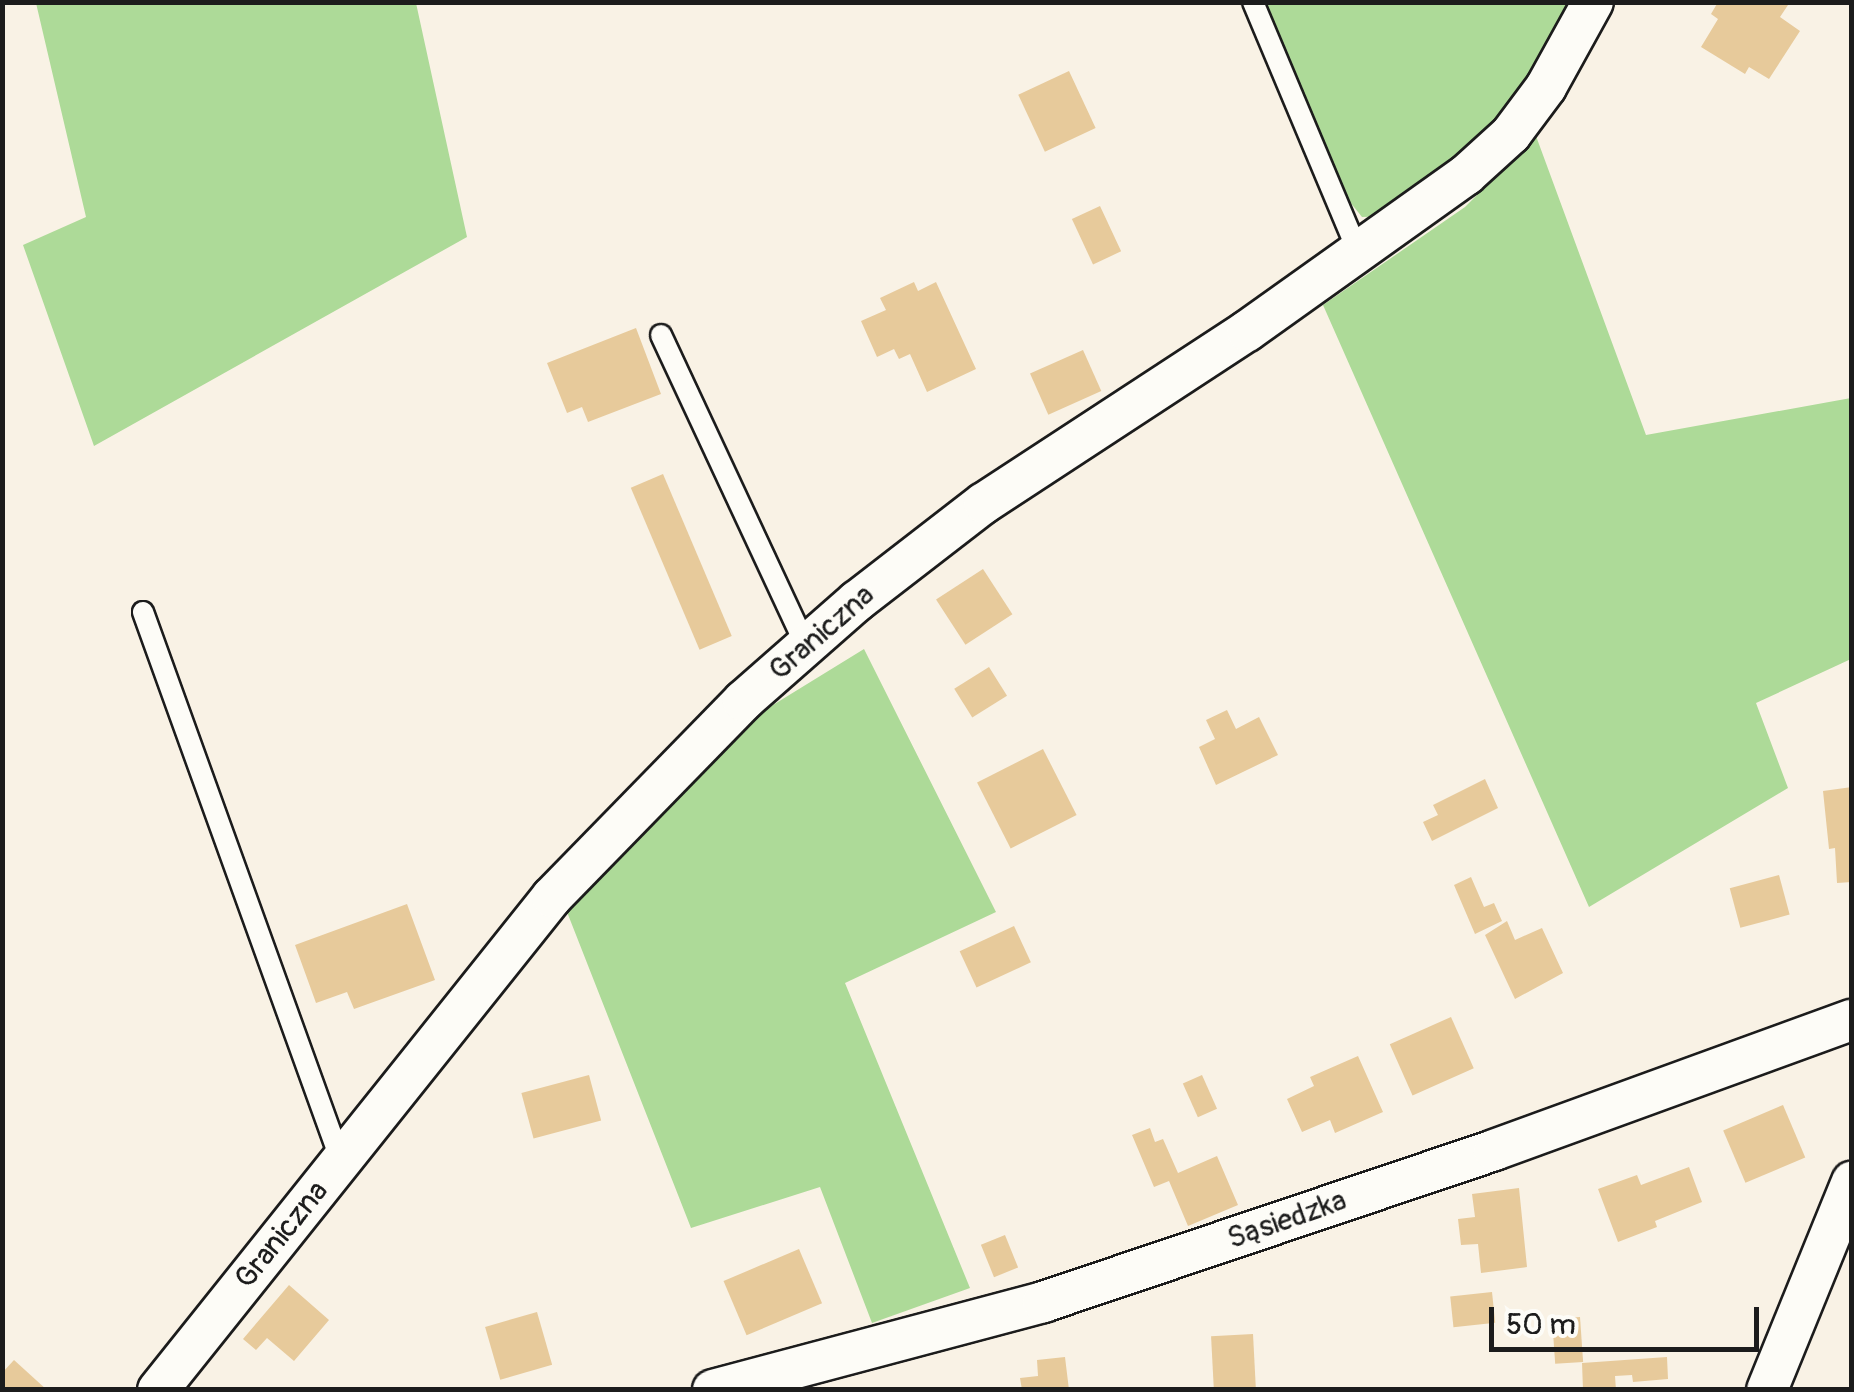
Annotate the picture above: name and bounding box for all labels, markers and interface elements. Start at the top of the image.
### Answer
street label: Graniczna [762,578,882,688]
street label: Graniczna [228,1174,336,1296]
street label: Sąsiedzka [1223,1183,1351,1257]
scale bar [1494,1287,1764,1349]
text: 50 m [1506,1306,1576,1343]

